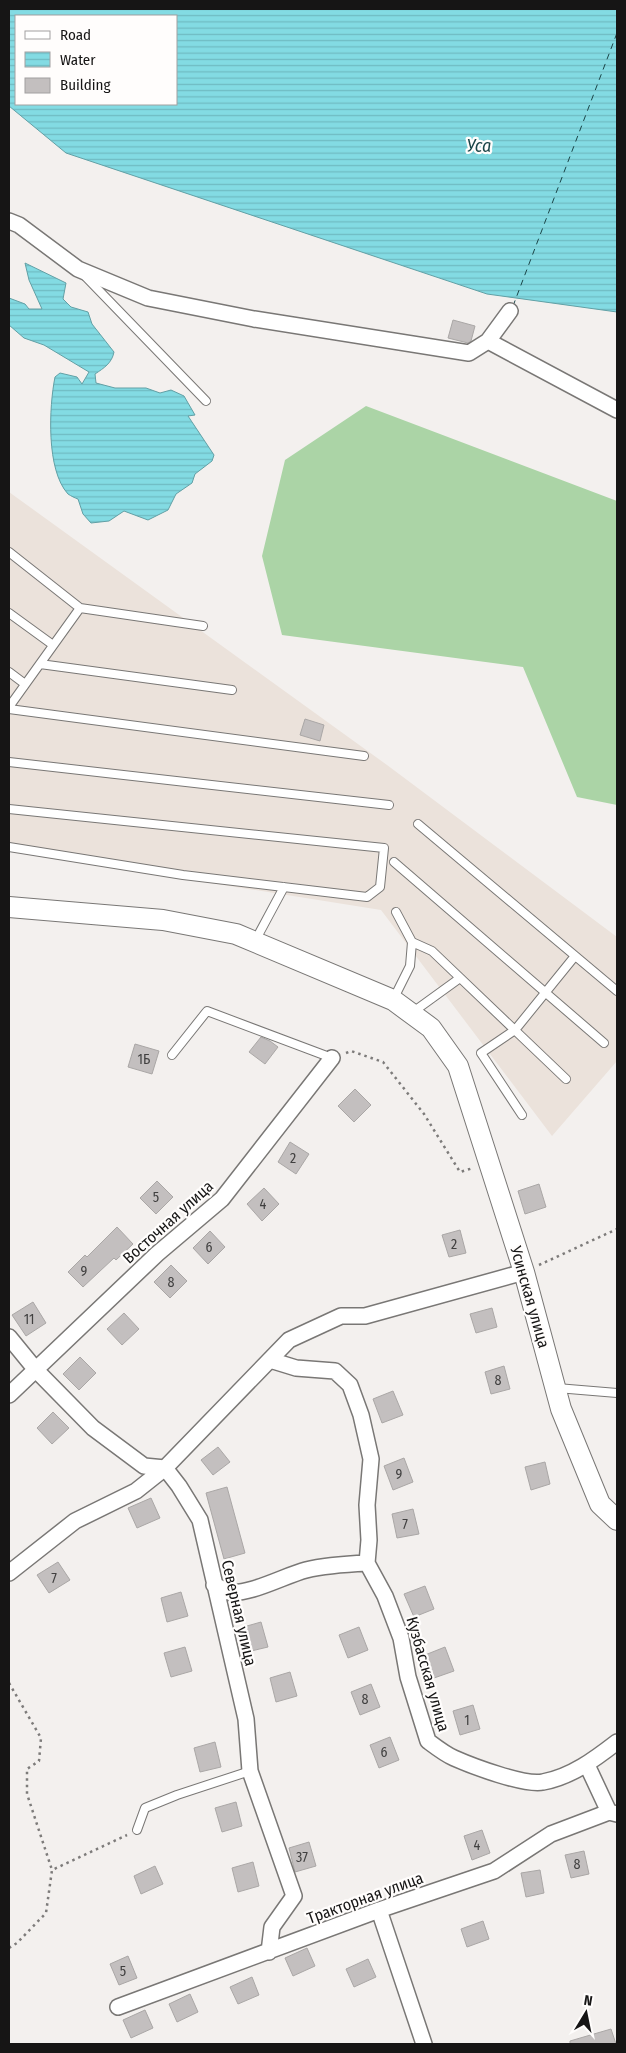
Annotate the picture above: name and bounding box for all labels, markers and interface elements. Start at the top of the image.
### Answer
legend [15,15,178,105]
text: Road [60,26,91,44]
text: Water [60,51,96,69]
text: Building [60,76,111,94]
water label: Уса [467,135,491,157]
house number: 1Б [138,1051,150,1068]
house number: 2 [290,1150,296,1167]
street label: Восточная улица [119,1177,217,1267]
house number: 5 [153,1189,159,1206]
house number: 4 [260,1196,267,1213]
house number: 2 [451,1236,457,1253]
house number: 6 [206,1239,213,1256]
street label: Усинская улица [506,1243,554,1350]
house number: 9 [81,1263,88,1280]
house number: 8 [168,1274,175,1291]
house number: 11 [24,1311,34,1328]
house number: 8 [495,1372,502,1389]
house number: 9 [396,1466,403,1483]
house number: 7 [402,1516,408,1533]
street label: Северная улица [218,1558,260,1668]
house number: 7 [51,1570,57,1587]
street label: Кузбасская улица [402,1614,454,1734]
house number: 8 [362,1691,369,1708]
house number: 1 [464,1712,470,1729]
house number: 6 [381,1744,388,1761]
house number: 4 [474,1837,481,1854]
house number: 37 [296,1849,308,1866]
house number: 8 [574,1856,581,1873]
street label: Тракторная улица [304,1868,426,1928]
house number: 5 [120,1963,126,1980]
north arrow [561,1988,611,2038]
text: N [583,1992,594,2010]

